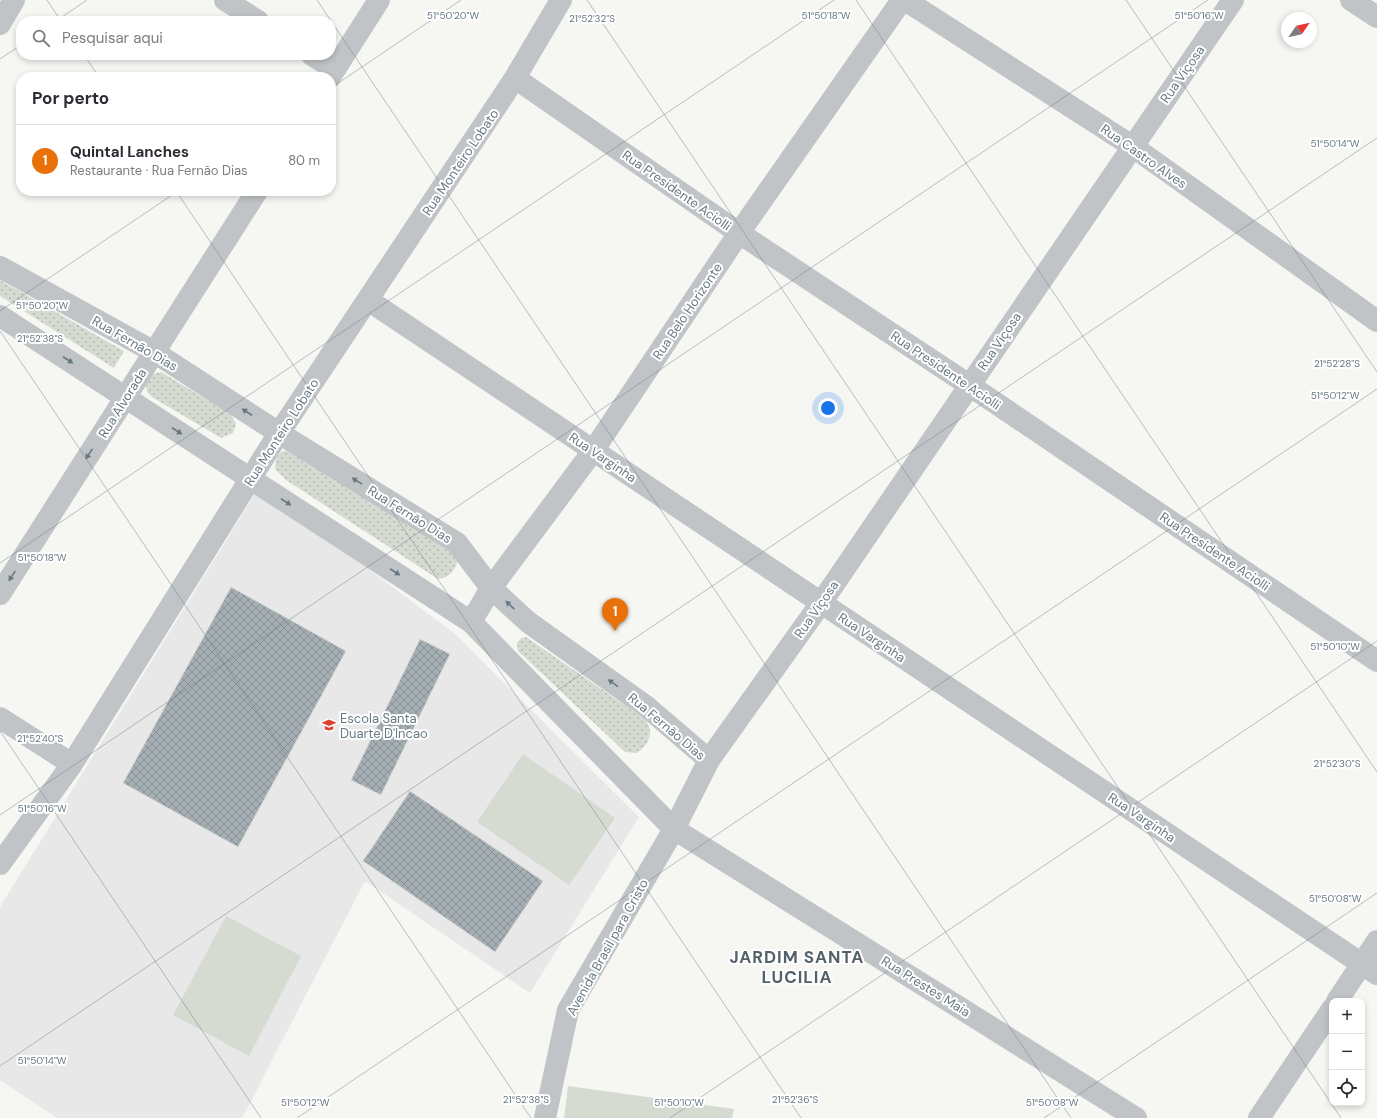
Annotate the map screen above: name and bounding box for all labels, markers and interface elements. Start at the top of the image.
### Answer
text: 51°50'20"W [427,9,479,22]
text: 51°50'18"W [802,9,851,22]
text: 51°50'16"W [1174,9,1224,22]
text: 21°52'32"S [569,12,615,25]
north arrow [1281,12,1317,48]
search box [16,16,336,60]
icon: search [30,27,52,49]
text: Pesquisar aqui [62,28,163,48]
street label: Rua Viçosa [1156,42,1208,106]
text: Por perto [32,87,109,109]
street label: Rua Monteiro Lobato [418,106,503,219]
street label: Rua Castro Alves [1097,120,1190,192]
text: 51°50'14"W [1311,137,1360,150]
text: Quintal Lanches [70,142,189,162]
street label: Rua Presidente Aciolli [619,146,734,234]
text: 1 [43,152,47,169]
text: 80 m [288,152,320,169]
text: Restaurante · Rua Fernão Dias [70,162,248,179]
street label: Rua Belo Horizonte [649,260,726,363]
text: 51°50'20"W [16,299,68,312]
street label: Rua Viçosa [974,309,1025,374]
street label: Rua Fernão Dias [89,312,181,375]
street label: Rua Presidente Aciolli [887,327,1004,414]
text: 21°52'38"S [17,332,63,345]
one-way arrow [63,356,73,364]
text: 21°52'28"S [1314,357,1360,370]
street label: Rua Alvorada [94,365,150,441]
street label: Rua Monteiro Lobato [240,375,323,489]
text: 51°50'12"W [1311,389,1360,402]
your location [818,398,838,418]
one-way arrow [241,408,252,415]
one-way arrow [172,427,182,435]
street label: Rua Varginha [566,429,640,486]
one-way arrow [85,449,93,459]
one-way arrow [351,477,363,484]
street label: Rua Fernão Dias [365,482,455,547]
one-way arrow [280,498,292,505]
street label: Rua Presidente Aciolli [1156,508,1273,595]
text: 51°50'18"W [18,551,67,564]
one-way arrow [390,568,400,576]
one-way arrow [8,570,15,582]
street label: Rua Viçosa [790,577,842,641]
pin: 1 [602,598,628,631]
one-way arrow [505,600,515,610]
street label: Rua Varginha [835,609,909,666]
text: 51°50'10"W [1310,640,1360,653]
one-way arrow [608,679,619,687]
street label: Rua Fernão Dias [624,689,709,764]
place label: Escola Santa Duarte D'Incao [340,710,428,742]
school or university icon: Escola Santa Duarte D'Incao [321,717,337,733]
text: 21°52'40"S [17,732,64,745]
text: 21°52'30"S [1313,757,1361,770]
street label: Rua Varginha [1105,789,1179,846]
text: 51°50'16"W [17,802,67,815]
street label: Avenida Brasil para Cristo [563,876,652,1019]
text: 51°50'08"W [1309,892,1362,905]
district label: JARDIM SANTA LUCILIA [730,946,864,988]
street label: Rua Prestes Maia [878,952,973,1021]
map controls [1329,998,1365,1106]
button: + [1329,998,1365,1034]
button: − [1329,1034,1365,1070]
text: 51°50'14"W [18,1054,67,1067]
button: locate [1329,1070,1365,1106]
text: 21°52'38"S [503,1093,549,1106]
text: 21°52'36"S [772,1093,818,1106]
text: 51°50'12"W [281,1096,330,1109]
text: 51°50'10"W [654,1096,704,1109]
text: 51°50'08"W [1026,1096,1079,1109]

